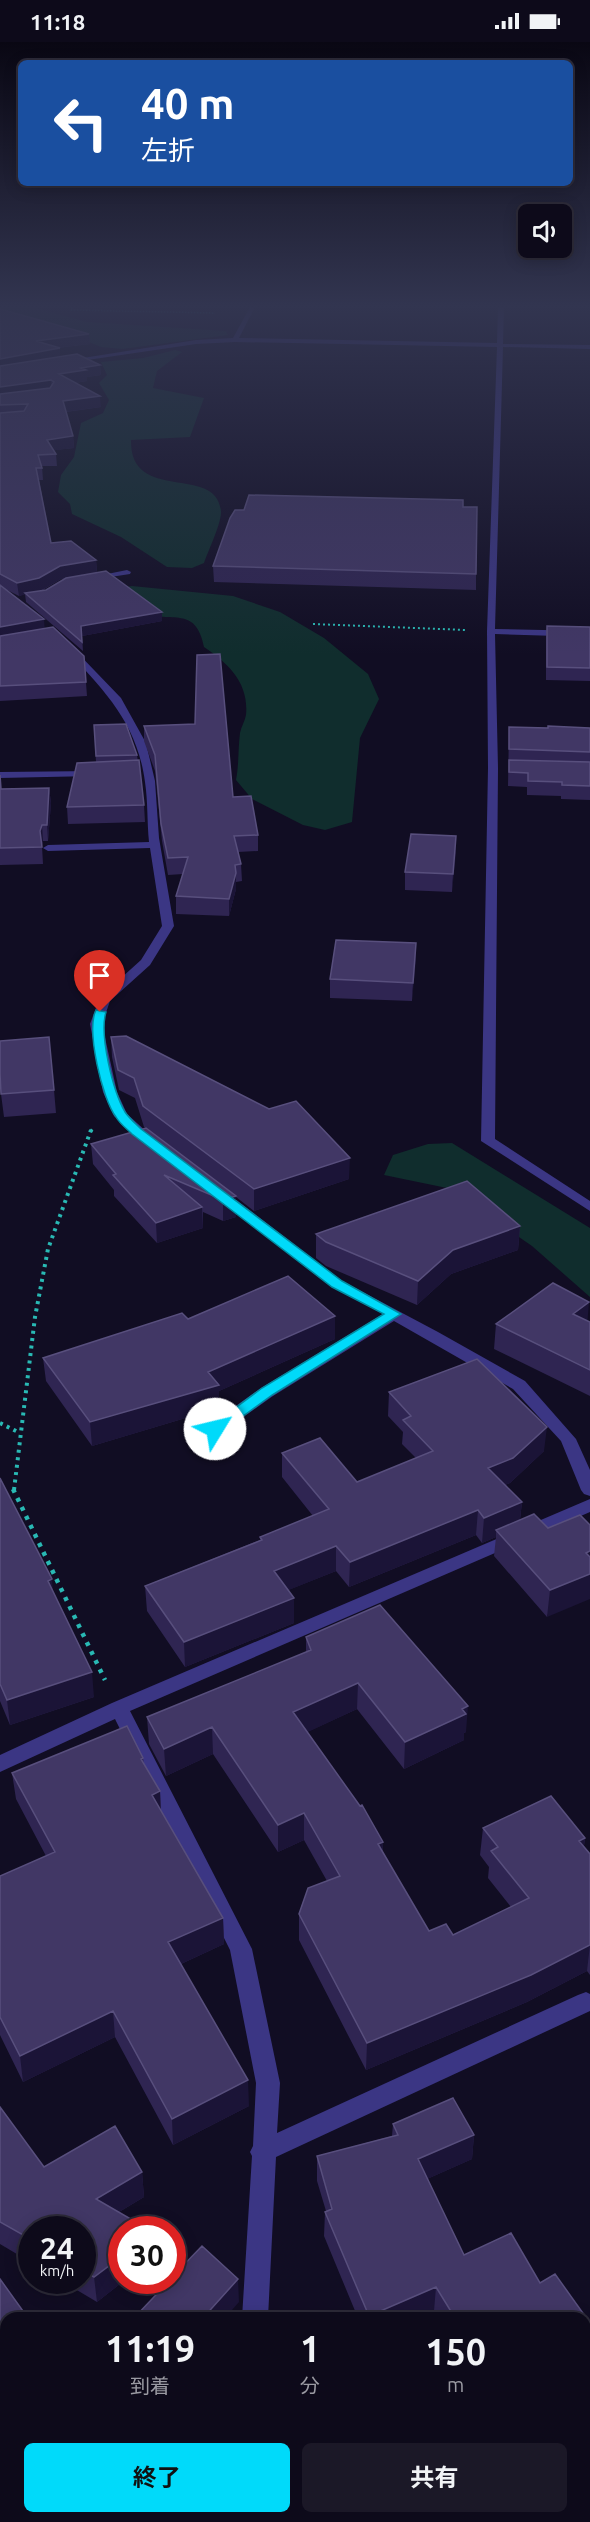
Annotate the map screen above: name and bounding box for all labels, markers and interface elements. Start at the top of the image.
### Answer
text: 11:18 [30,9,85,34]
text: 40 m [141,80,235,127]
icon: left [42,84,120,162]
text: 左折 [141,135,195,165]
map controls [518,204,572,258]
button: sound [518,204,572,258]
pin [74,950,125,1012]
icon: arrive [83,959,116,992]
position arrow [183,1397,247,1461]
speed limit sign: 30 [108,2216,186,2294]
text: 24 [40,2231,74,2265]
text: km/h [40,2262,74,2279]
text: 11:19 [105,2328,195,2369]
text: 1 [300,2328,320,2369]
text: 150 [425,2331,486,2372]
text: m [447,2373,464,2396]
text: 到着 [130,2374,170,2397]
text: 分 [300,2374,320,2397]
button: 終了 [24,2443,290,2512]
button: 共有 [302,2443,567,2512]

